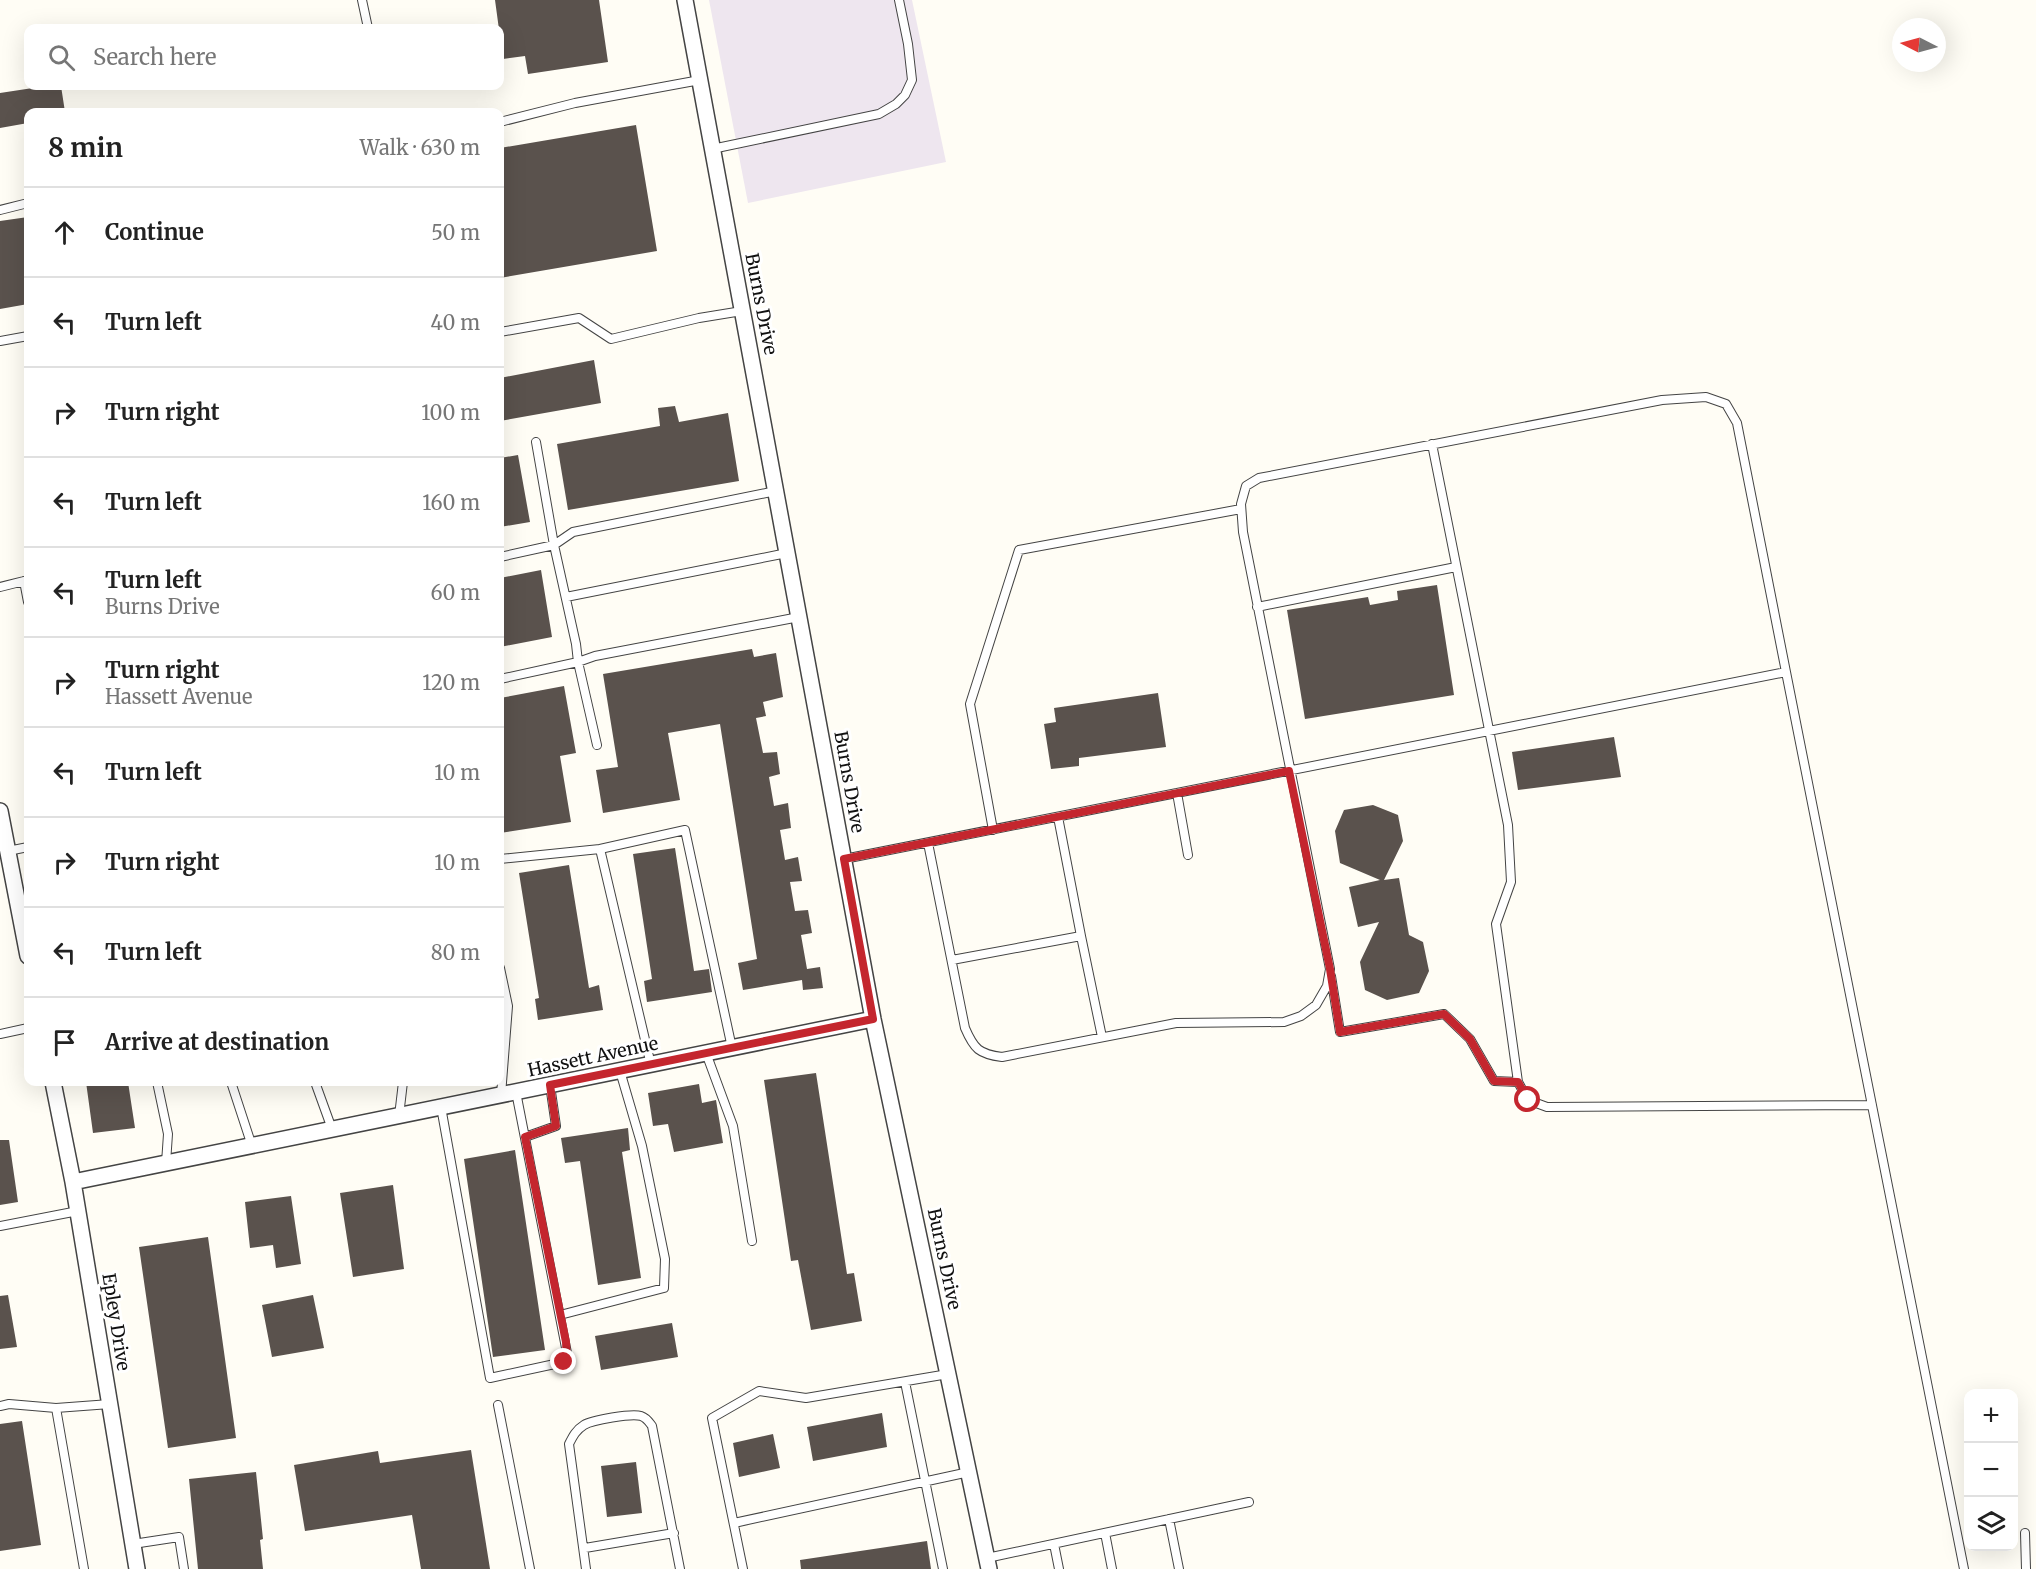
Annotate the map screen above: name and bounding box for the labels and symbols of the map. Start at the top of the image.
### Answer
north arrow [1892,18,1946,72]
street label: Burns Drive [740,251,783,357]
street label: Burns Drive [829,729,870,835]
street label: Hassett Avenue [526,1031,660,1082]
route start [1514,1086,1540,1112]
street label: Burns Drive [923,1206,966,1312]
street label: Epley Drive [97,1271,136,1372]
route end [550,1348,576,1374]

